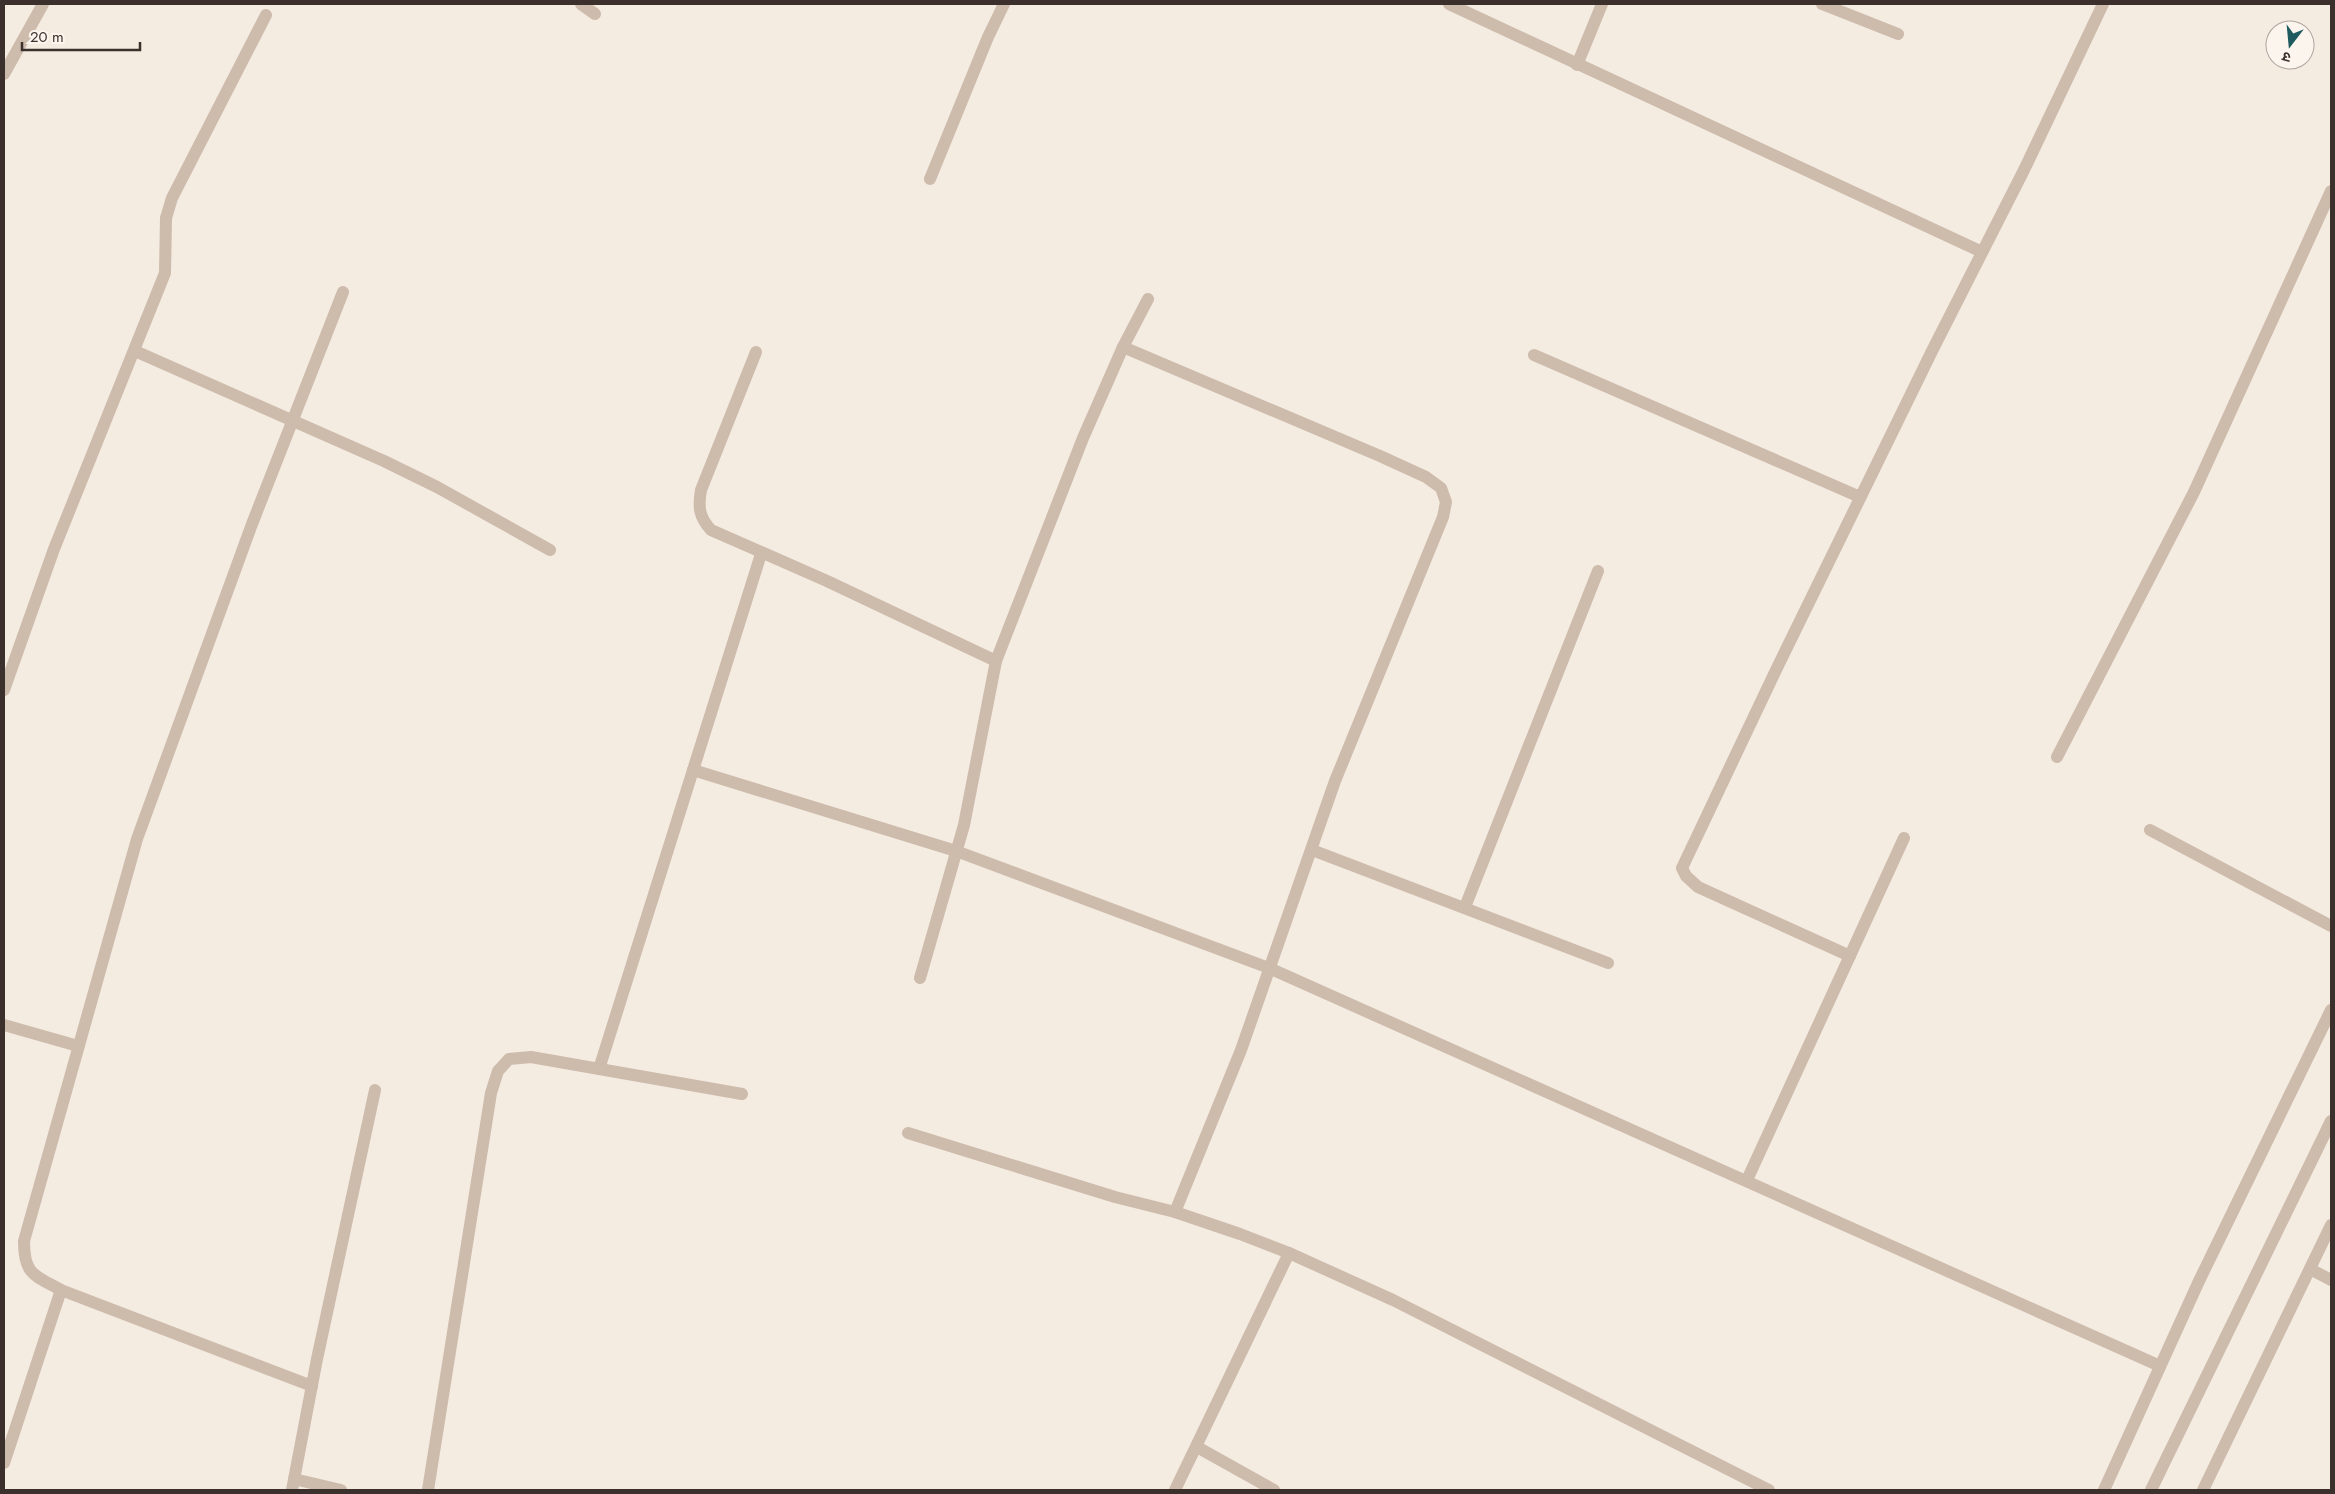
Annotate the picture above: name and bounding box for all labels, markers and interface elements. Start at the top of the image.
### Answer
scale bar [22,20,140,52]
north arrow [2265,20,2315,70]
text: 20 m [30,26,64,48]
text: उ [2279,47,2293,68]

